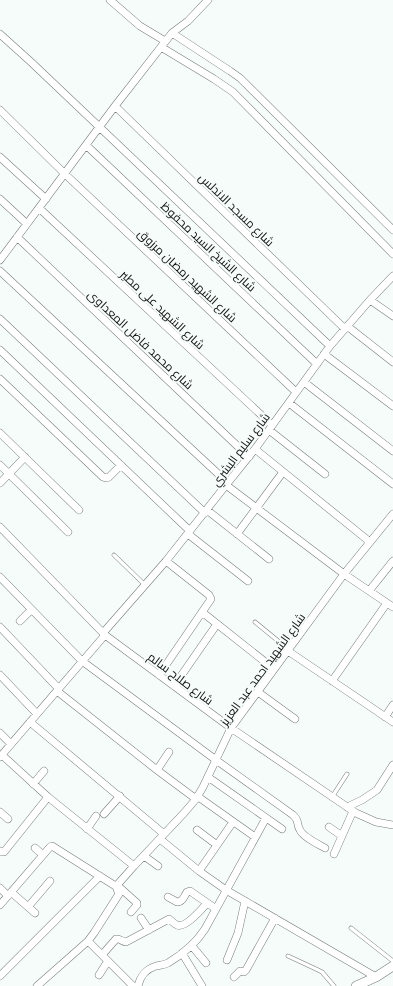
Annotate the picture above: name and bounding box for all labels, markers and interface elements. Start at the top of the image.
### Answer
street label: شارع مسجد الاندلس [195,170,278,250]
street label: شارع الشيخ السيد محفوظ [157,198,259,295]
street label: شارع الشهيد رمضان مرزوق [134,226,240,326]
street label: شارع الشهيد على مطير [116,266,208,353]
street label: شارع محمد فاضل المعداوى [84,286,197,393]
street label: شارع سليم البشري [208,410,275,491]
street label: شارع الشهيد احمد عبد العزيز [216,610,309,730]
street label: شارع صلاح سالم [144,649,216,709]

